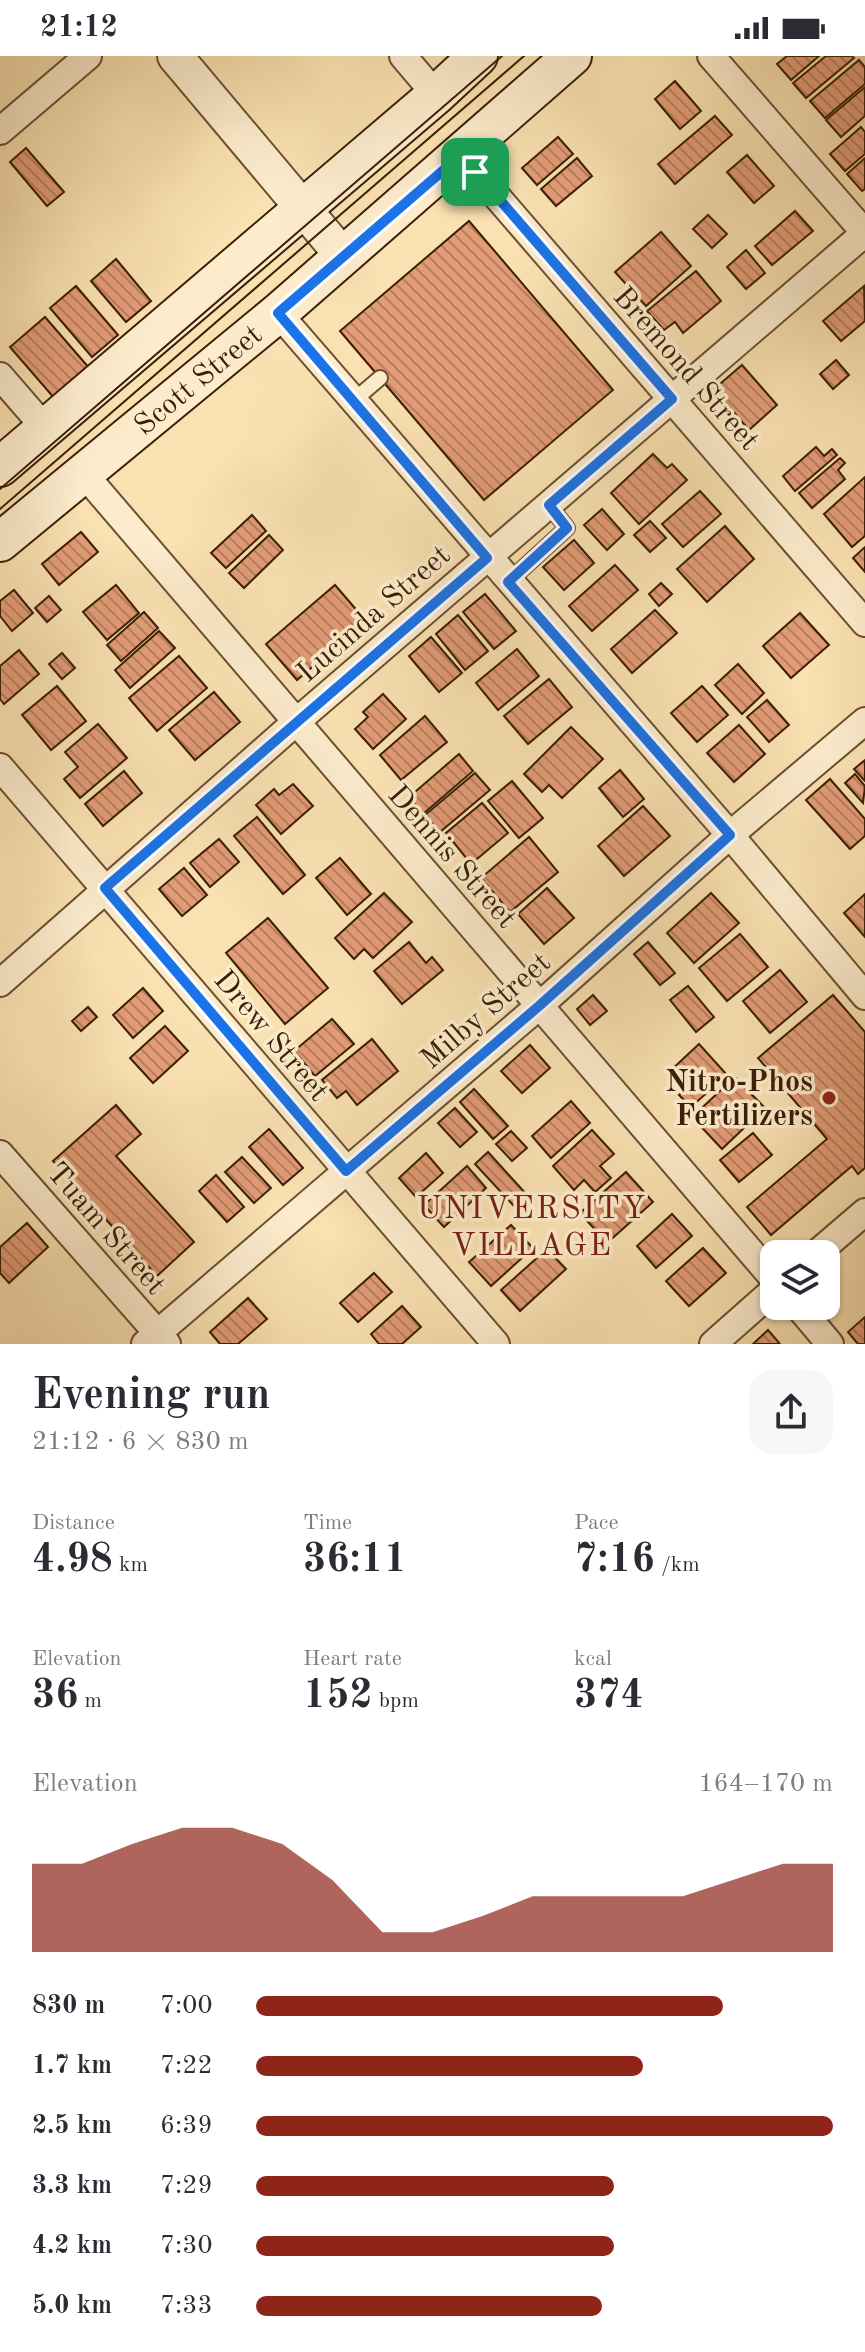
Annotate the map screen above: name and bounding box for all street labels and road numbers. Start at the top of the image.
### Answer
street label: Bremond Street [607,282,764,457]
street label: Scott Street [129,320,268,442]
street label: Lucinda Street [292,540,457,689]
street label: Dennis Street [382,780,521,935]
street label: Milby Street [416,948,557,1075]
street label: Drew Street [207,965,334,1107]
street label: Tuam Street [40,1158,171,1301]

